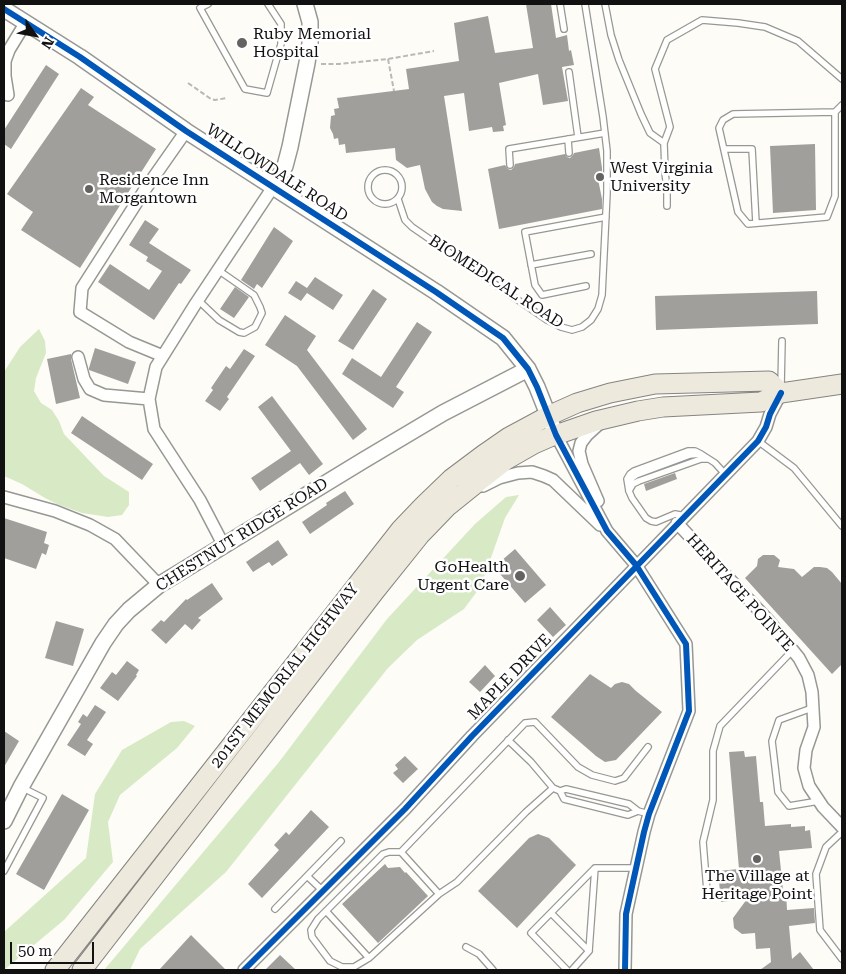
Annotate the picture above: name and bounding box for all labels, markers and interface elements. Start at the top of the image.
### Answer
north arrow [10,10,60,60]
place label: Ruby Memorial Hospital [253,24,371,62]
text: N [38,34,57,52]
marker: Ruby Memorial Hospital [235,36,249,50]
street label: WILLOWDALE ROAD [203,120,351,226]
place label: West Virginia University [610,158,713,196]
place label: Residence Inn Morgantown [99,170,209,208]
marker: West Virginia University [594,171,606,183]
marker: Residence Inn Morgantown [83,183,95,195]
street label: BIOMEDICAL ROAD [425,231,567,333]
street label: CHESTNUT RIDGE ROAD [152,474,332,596]
street label: HERITAGE POINTE [682,530,798,656]
place label: GoHealth Urgent Care [417,557,509,595]
marker: GoHealth Urgent Care [513,569,527,583]
street label: 201ST MEMORIAL HIGHWAY [207,580,363,772]
street label: MAPLE DRIVE [464,630,556,724]
marker: The Village at Heritage Point [751,853,763,865]
place label: The Village at Heritage Point [702,866,812,904]
scale bar [12,932,96,964]
text: 50 m [18,942,52,960]

